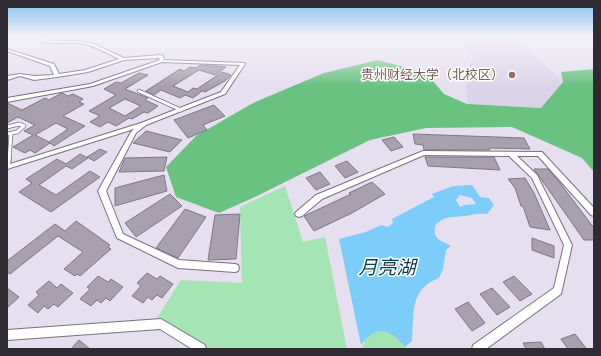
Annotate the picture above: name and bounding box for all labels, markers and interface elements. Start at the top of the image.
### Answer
place label: 贵州财经大学（北校区） [361,67,504,83]
marker: 贵州财经大学（北校区） [507,70,517,80]
water label: 月亮湖 [358,257,418,280]

